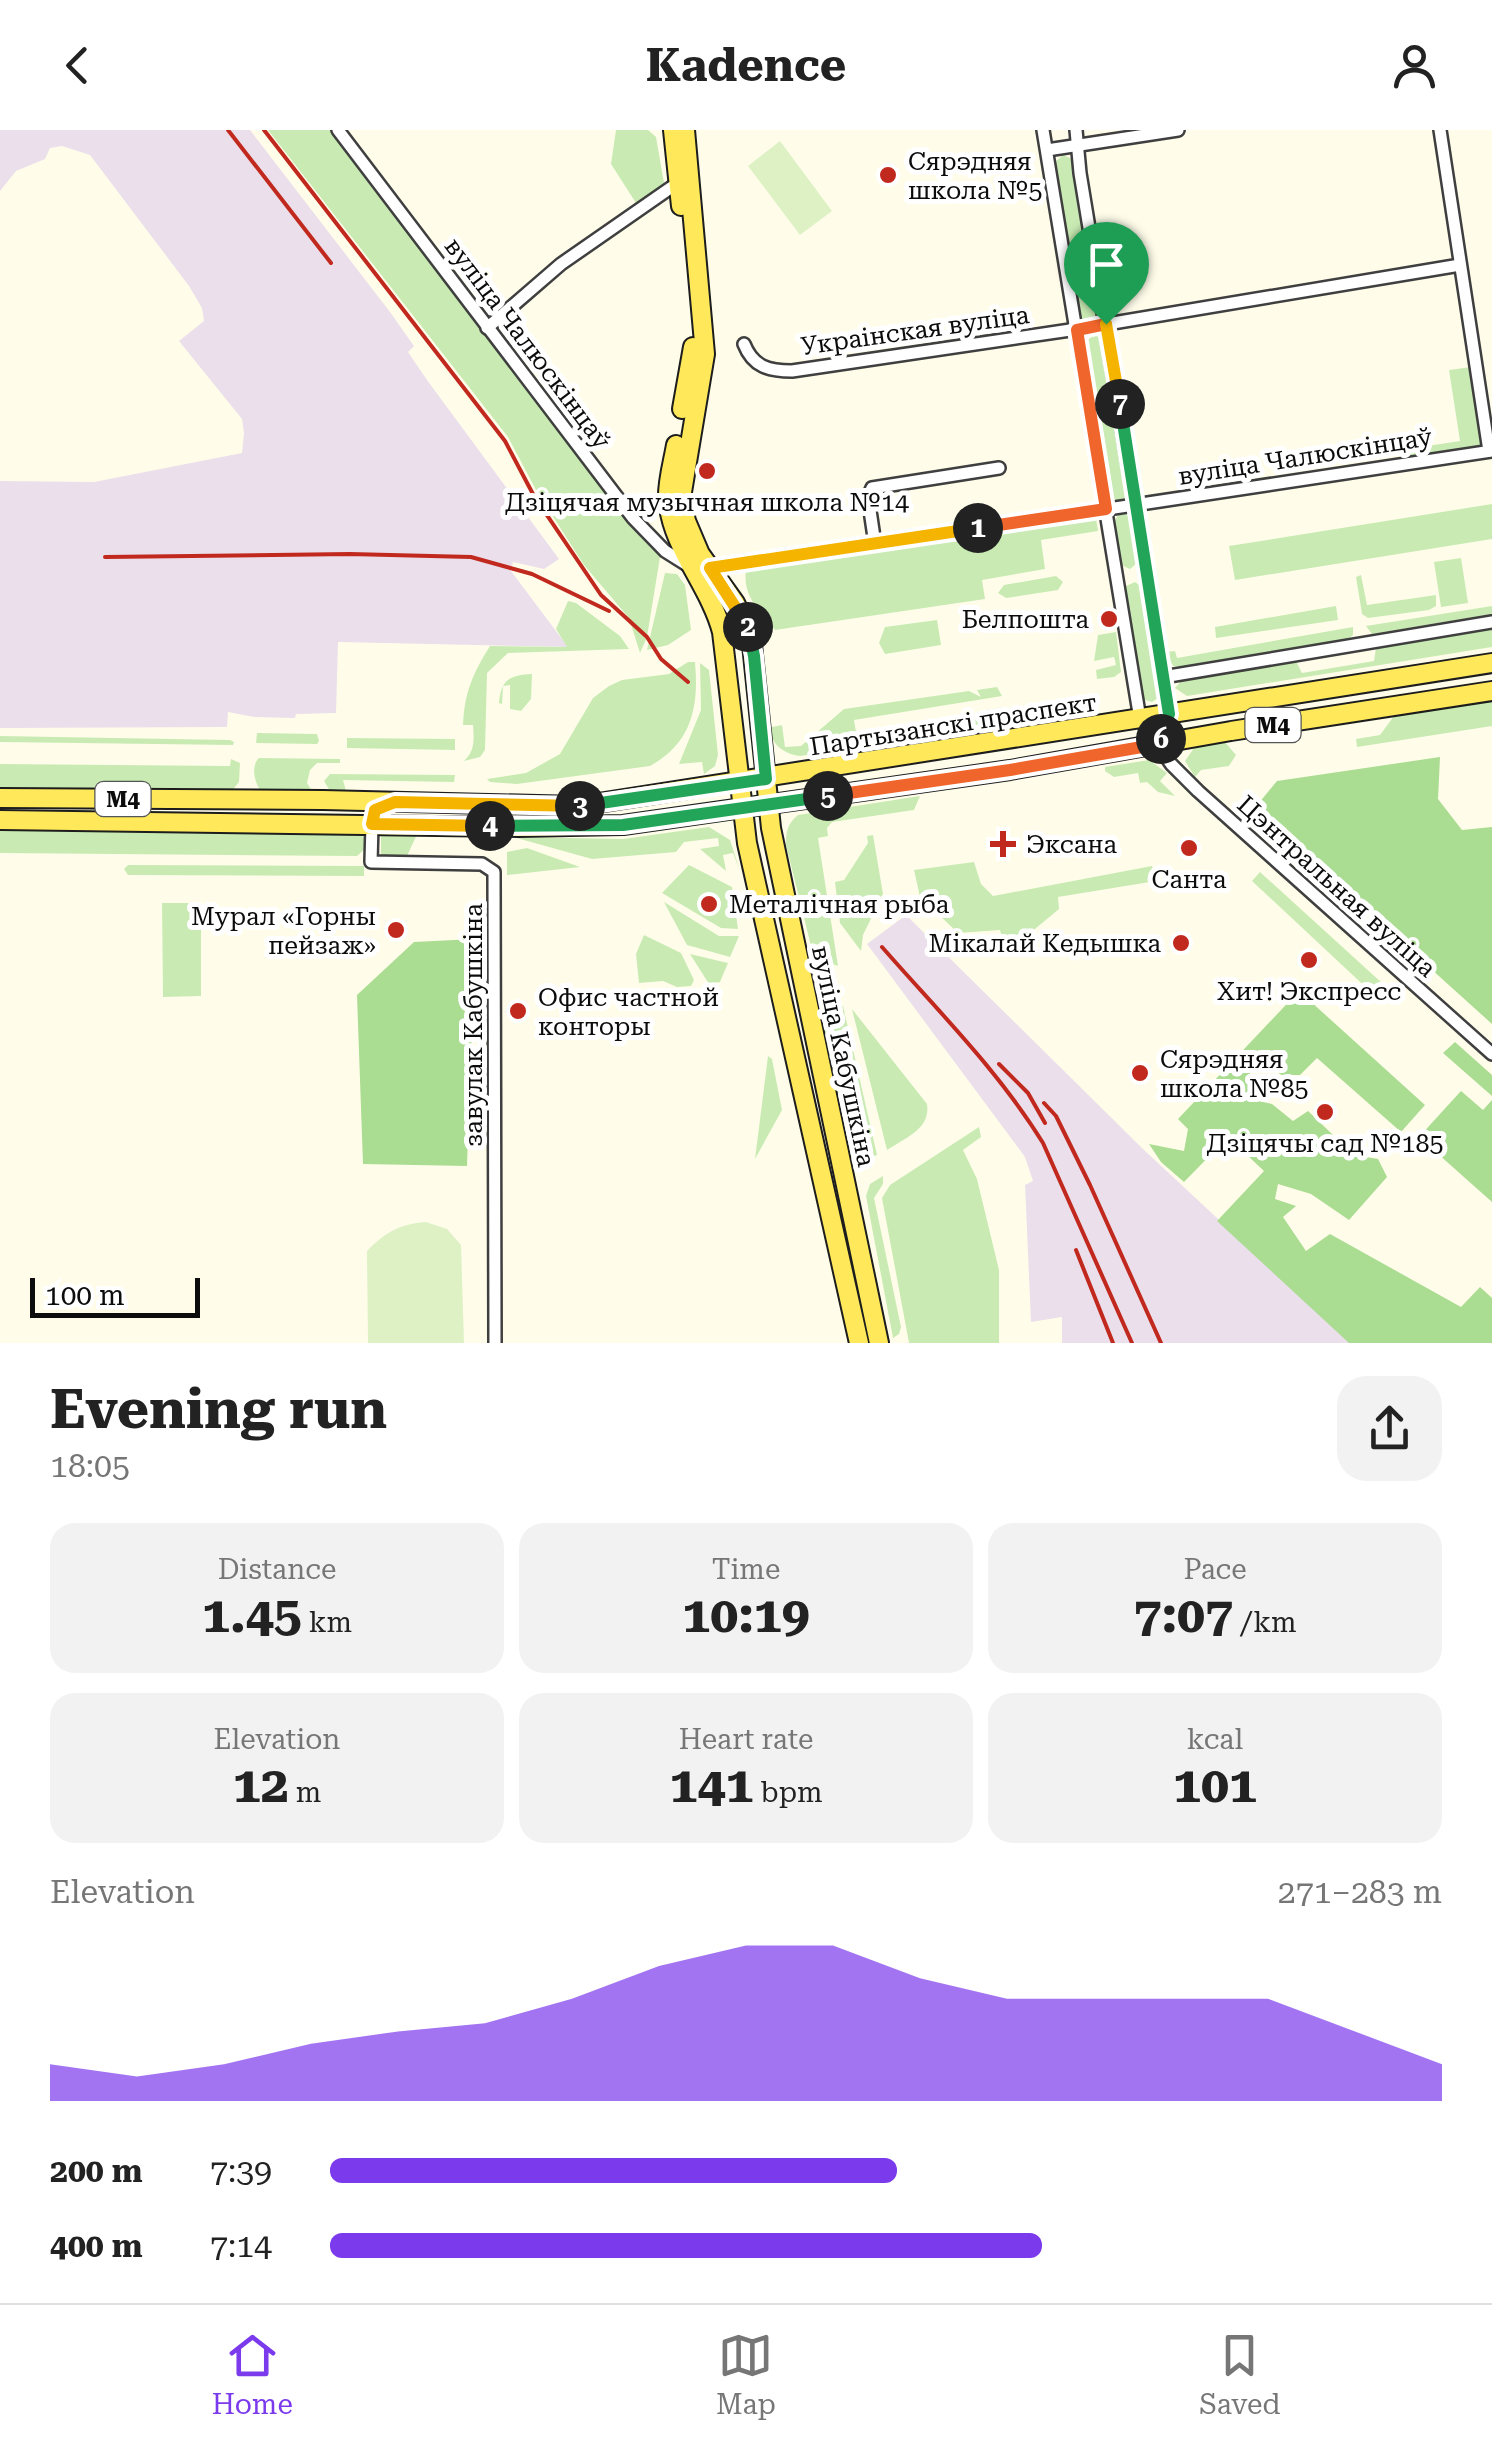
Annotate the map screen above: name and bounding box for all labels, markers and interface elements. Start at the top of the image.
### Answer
icon: back [50,38,105,93]
icon: person [1387,38,1442,93]
text: Kadence [646,39,846,92]
place label: Сярэдняя школа №5 [908,147,1042,205]
marker: Сярэдняя школа №5 [877,164,899,186]
pin [1064,222,1149,325]
street label: вуліца Чалюскінцаў [439,232,617,455]
icon: arrive [1079,237,1134,292]
street label: Украінская вуліца [799,300,1031,361]
pin: 7 [1095,379,1145,429]
text: 7 [1112,387,1128,420]
street label: вуліца Чалюскінцаў [1176,422,1434,491]
marker: Дзіцячая музычная школа №14 [696,460,718,482]
place label: Дзіцячая музычная школа №14 [505,488,909,517]
pin: 1 [953,503,1003,553]
text: 1 [970,511,986,544]
pin: 2 [723,602,773,652]
place label: Белпошта [962,605,1089,634]
marker: Белпошта [1098,608,1120,630]
text: 2 [740,610,756,643]
street label: Партызанскі праспект [808,687,1099,762]
road number: М4 [1246,708,1300,742]
pin: 6 [1136,714,1186,764]
text: 6 [1153,722,1169,755]
pin: 5 [803,771,853,821]
text: 5 [820,779,836,812]
pin: 3 [555,781,605,831]
road number: М4 [96,782,150,816]
text: 3 [572,789,588,822]
street label: Цэнтральная вуліца [1232,790,1442,983]
pin: 4 [465,801,515,851]
text: 4 [482,809,498,842]
place label: Эксана [1026,830,1118,859]
marker: Эксана [990,831,1016,857]
marker: Санта [1178,837,1200,859]
place label: Санта [1151,865,1227,894]
place label: Металічная рыба [729,890,950,919]
marker: Металічная рыба [698,893,720,915]
place label: Мурал «Горны пейзаж» [191,902,376,960]
street label: завулак Кабушкіна [459,903,488,1147]
marker: Мурал «Горны пейзаж» [385,919,407,941]
place label: Мікалай Кедышка [929,929,1161,958]
marker: Мікалай Кедышка [1170,932,1192,954]
street label: вуліца Кабушкіна [806,943,881,1170]
marker: Хит! Экспресс [1298,949,1320,971]
place label: Хит! Экспресс [1217,977,1401,1006]
place label: Офис частной конторы [538,983,719,1041]
marker: Офис частной конторы [507,1000,529,1022]
place label: Сярэдняя школа №85 [1160,1045,1308,1103]
marker: Сярэдняя школа №85 [1129,1062,1151,1084]
marker: Дзіцячы сад №185 [1314,1101,1336,1123]
place label: Дзіцячы сад №185 [1206,1129,1444,1158]
scale bar [30,1273,200,1318]
text: 100 m [45,1279,125,1312]
button: share [1337,1376,1442,1481]
text: Evening run [50,1377,387,1441]
text: 18:05 [50,1447,130,1485]
text: Distance [218,1553,336,1586]
text: Time [712,1553,780,1586]
text: Pace [1183,1553,1247,1586]
text: 1.45 [202,1586,302,1644]
text: 10:19 [682,1586,810,1644]
text: 7:07 [1133,1586,1233,1644]
text: km [302,1606,352,1639]
text: /km [1233,1606,1297,1639]
text: Elevation [214,1723,340,1756]
text: Heart rate [679,1723,813,1756]
text: kcal [1187,1723,1243,1756]
text: 12 [233,1756,289,1814]
text: 141 [670,1756,754,1814]
text: 101 [1173,1756,1257,1814]
text: m [289,1776,321,1809]
text: bpm [754,1776,823,1809]
text: Elevation [50,1873,195,1911]
text: 271–283 m [1278,1873,1442,1911]
text: 200 m [50,2152,143,2190]
text: 7:39 [210,2152,272,2190]
text: 400 m [50,2227,143,2265]
text: 7:14 [210,2227,272,2265]
tab: Home [212,2328,293,2421]
tab: Map [716,2328,776,2421]
tab: Saved [1199,2328,1280,2421]

